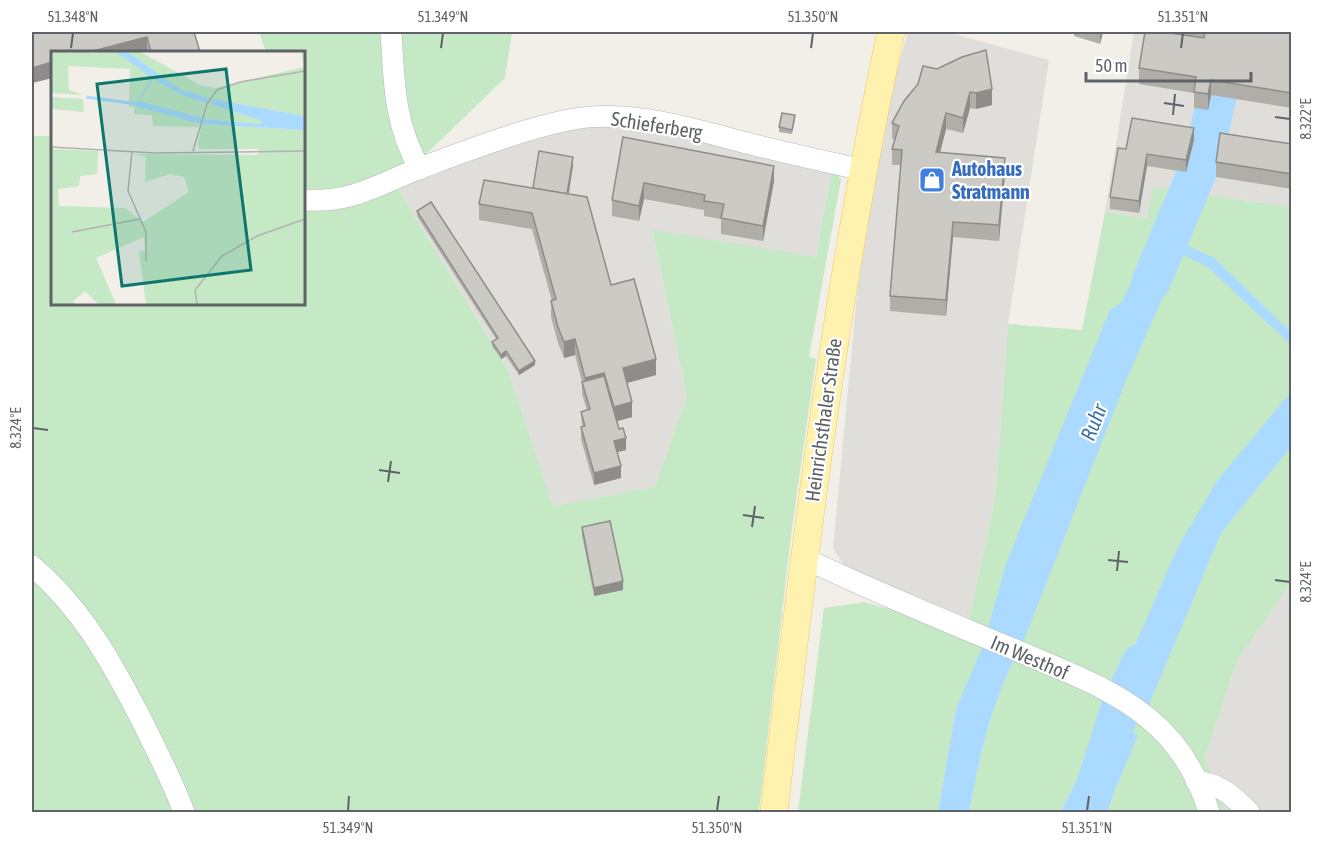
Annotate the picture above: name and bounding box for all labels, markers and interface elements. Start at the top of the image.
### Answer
text: 51.348°N [48,8,98,25]
text: 51.349°N [418,8,468,25]
text: 51.350°N [788,8,838,25]
text: 51.351°N [1158,8,1208,25]
scale bar [1086,45,1251,83]
inset map [51,51,304,304]
text: 50 m [1095,55,1127,76]
text: 8.322°E [1297,98,1314,140]
street label: Schieferberg [610,106,705,144]
place label: Autohaus Stratmann [951,157,1030,203]
shop icon: Autohaus Stratmann [917,165,947,195]
street label: Heinrichsthaler Straße [800,337,846,503]
water label: Ruhr [1075,400,1111,444]
text: 8.324°E [7,407,24,449]
text: 8.324°E [1297,561,1314,603]
street label: Im Westhof [987,630,1073,684]
text: 51.349°N [323,819,373,836]
text: 51.350°N [692,819,742,836]
text: 51.351°N [1062,819,1112,836]

